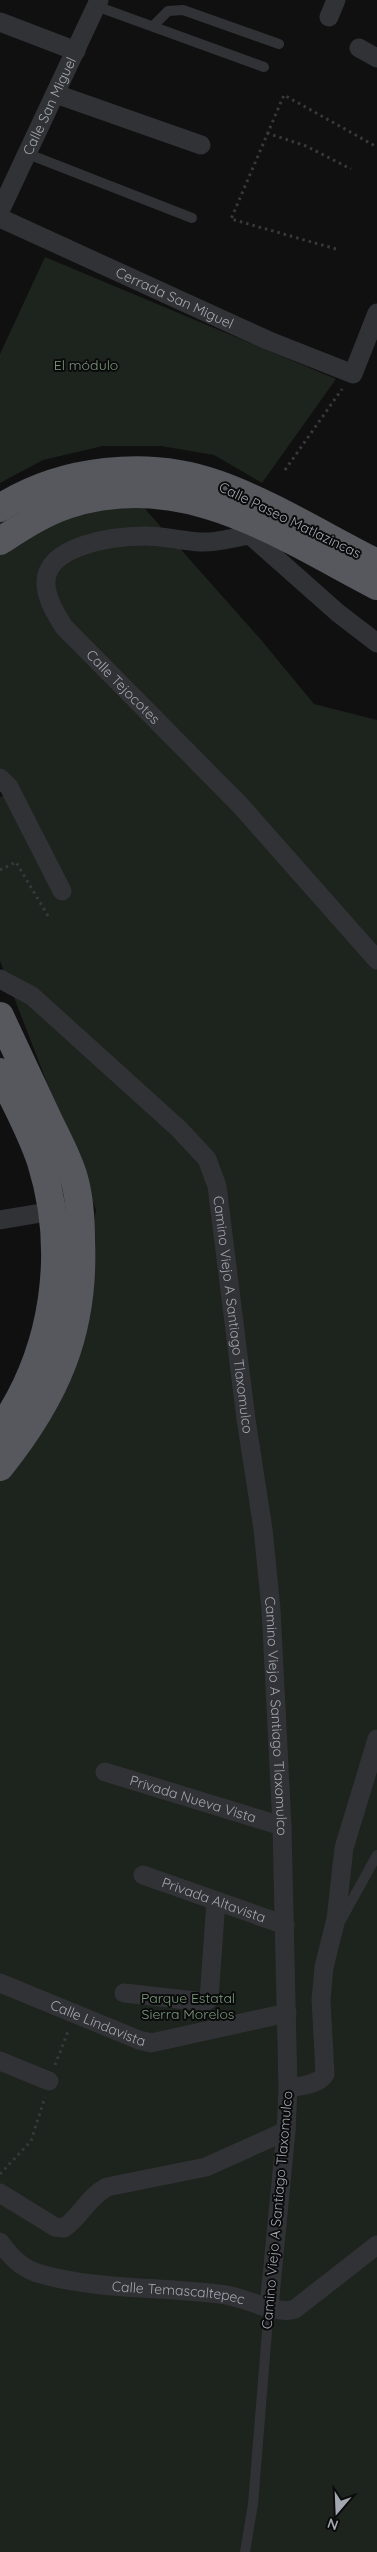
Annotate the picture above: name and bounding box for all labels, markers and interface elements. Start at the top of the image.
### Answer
street label: Calle San Miguel [19,54,80,158]
street label: Cerrada San Miguel [113,263,236,332]
park label: El módulo [54,356,118,374]
street label: Calle Paseo Matlazincas [216,478,364,562]
street label: Calle Tejocotes [82,646,164,728]
street label: Camino Viejo A Santiago Tlaxomulco [209,1195,257,1435]
street label: Camino Viejo A Santiago Tlaxomulco [261,1596,291,1836]
street label: Privada Nueva Vista [128,1771,258,1827]
street label: Privada Altavista [159,1873,268,1926]
park label: Parque Estatal Sierra Morelos [141,1989,235,2023]
street label: Calle Lindavista [48,1996,147,2050]
street label: Camino Viejo A Santiago Tlaxomulco [258,2090,296,2330]
street label: Calle Temascaltepec [111,2277,247,2308]
north arrow [312,2487,362,2537]
text: N [325,2514,341,2534]

